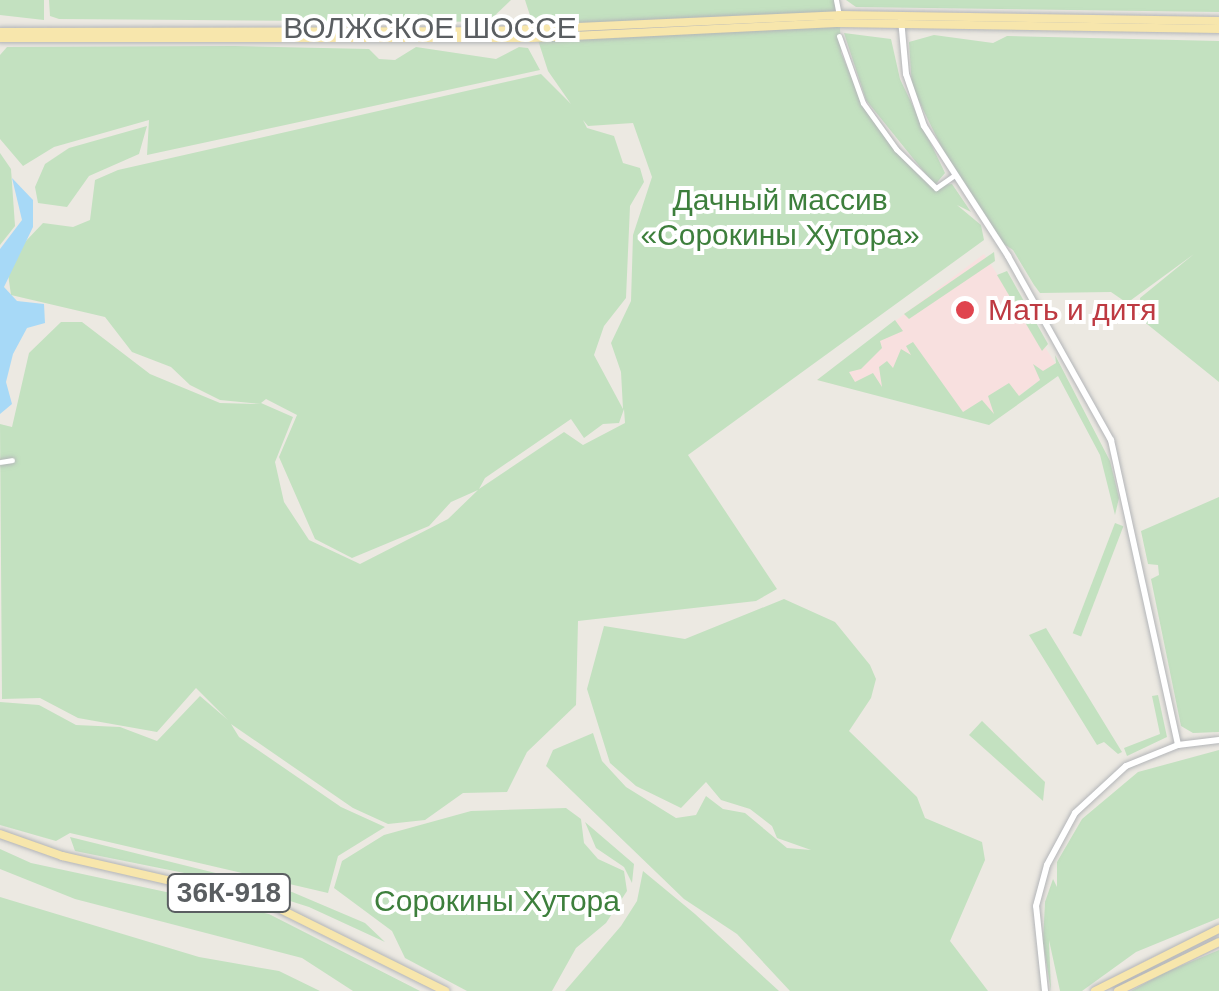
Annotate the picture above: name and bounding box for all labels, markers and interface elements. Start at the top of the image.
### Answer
street label: ВОЛЖСКОЕ ШОССЕ [283,10,577,46]
park label: Дачный массив «Сорокины Хутора» [640,182,920,252]
place label: Мать и дитя [988,292,1156,328]
marker: Мать и дитя [952,297,978,323]
road number: 36К-918 [166,870,292,916]
park label: Сорокины Хутора [374,883,620,919]

